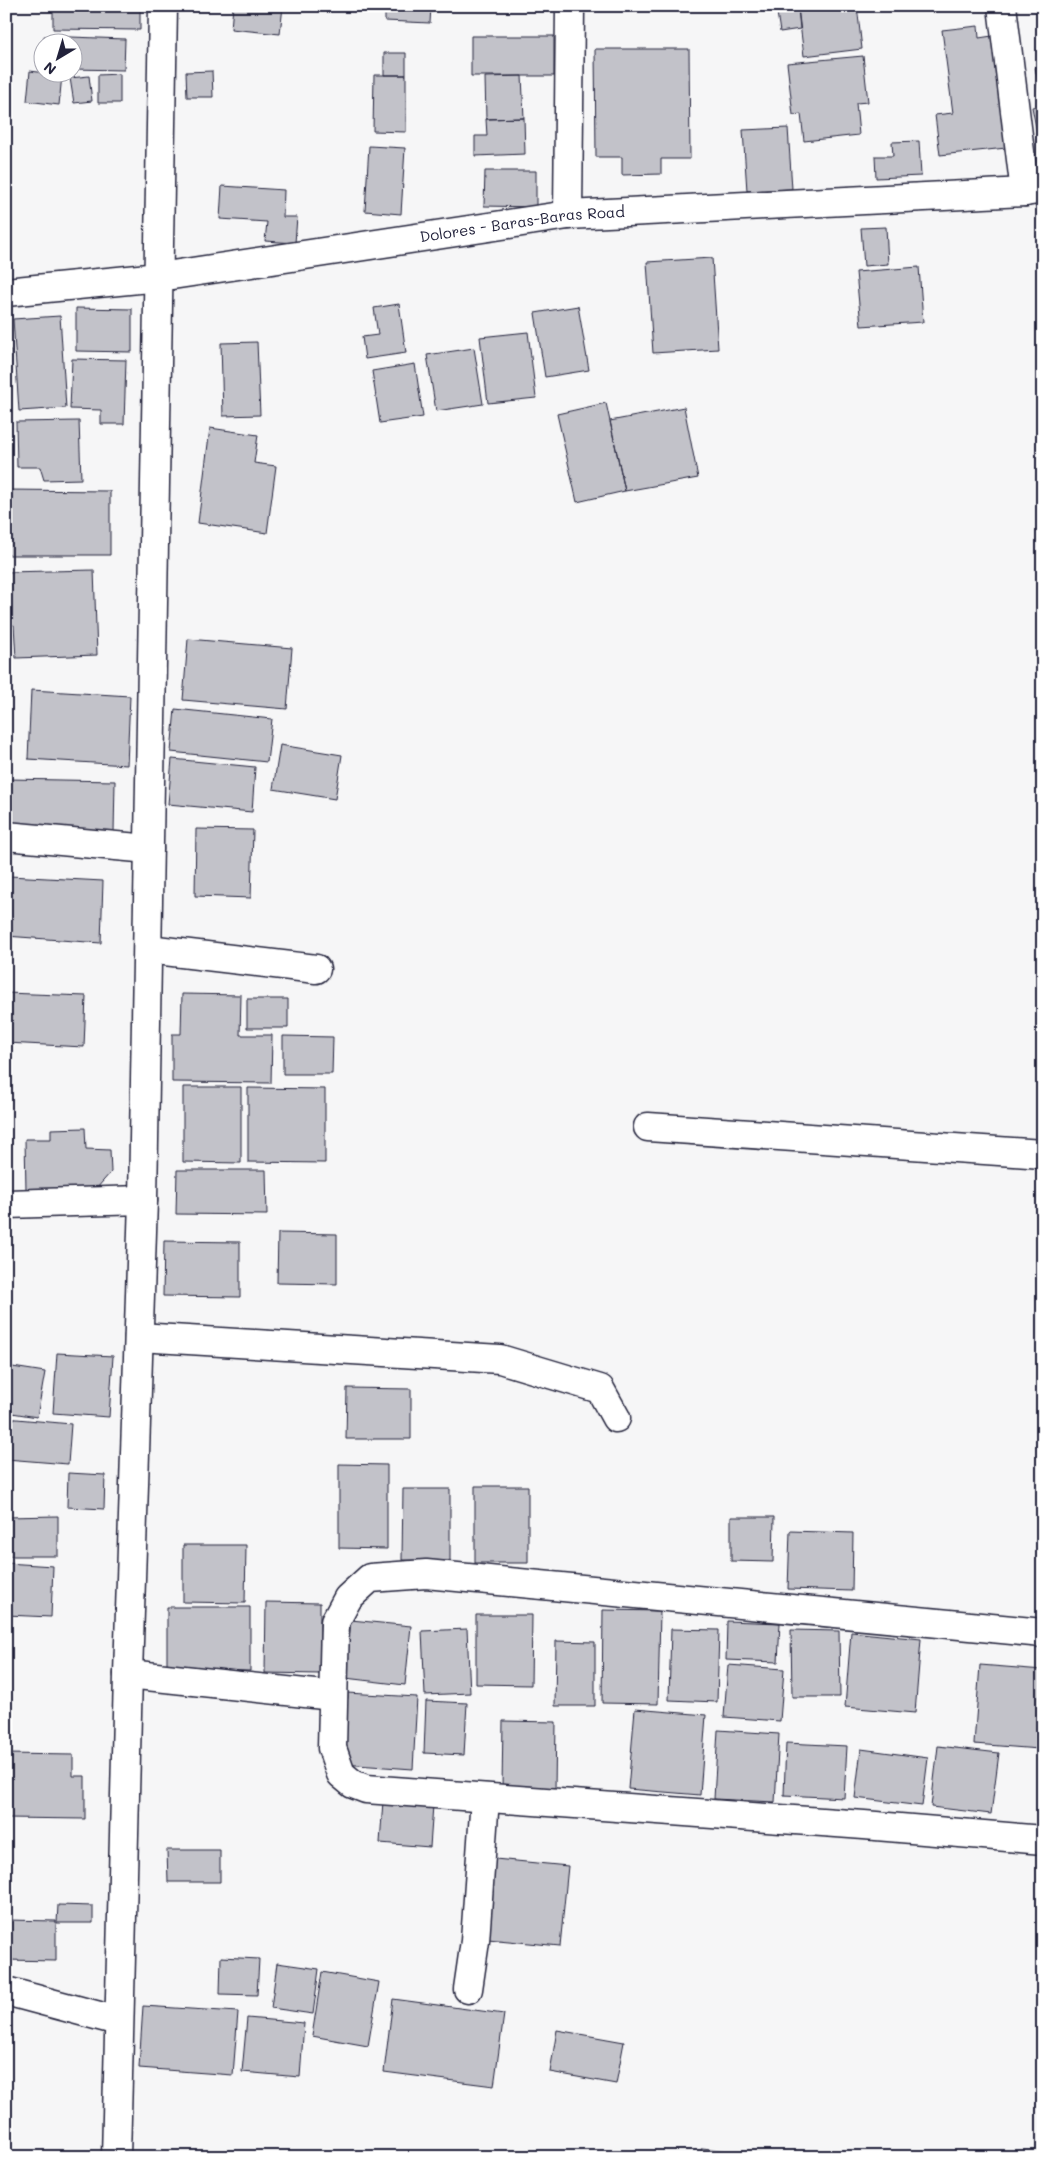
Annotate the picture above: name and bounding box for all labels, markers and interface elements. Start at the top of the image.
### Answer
north arrow [32,32,82,82]
text: N [40,58,60,79]
street label: Dolores - Baras-Baras Road [418,201,625,246]

